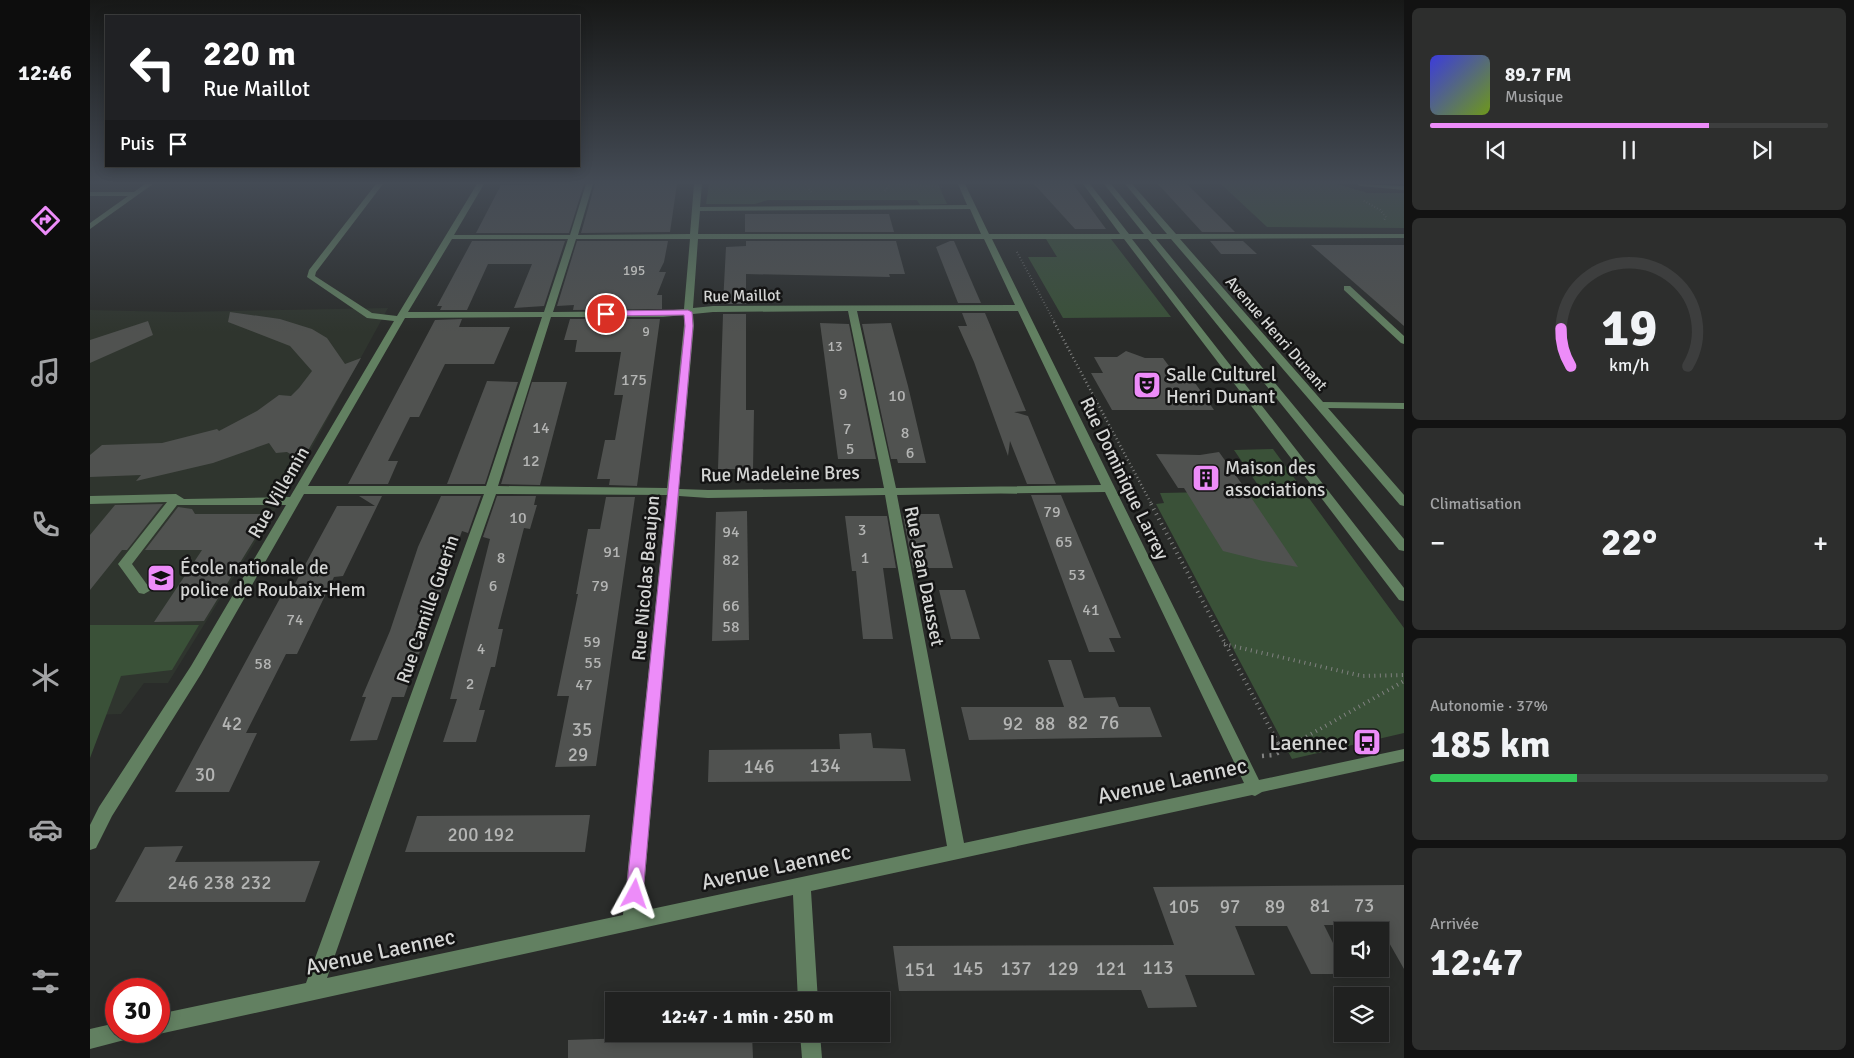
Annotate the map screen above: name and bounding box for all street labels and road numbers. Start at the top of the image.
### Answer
street label: Avenue Henri Dunant [1221,272,1332,395]
street label: Rue Maillot [703,285,781,307]
street label: Rue Dominique Larrey [1074,393,1174,564]
street label: Rue Villemin [243,442,315,543]
street label: Rue Madeleine Bres [700,461,860,487]
street label: Rue Nicolas Beaujon [627,494,665,662]
street label: Rue Jean Dausset [899,504,949,649]
street label: Rue Camille Guerin [391,532,465,687]
street label: Avenue Laennec [1095,751,1249,810]
street label: Avenue Laennec [699,837,853,896]
street label: Avenue Laennec [303,922,457,981]

